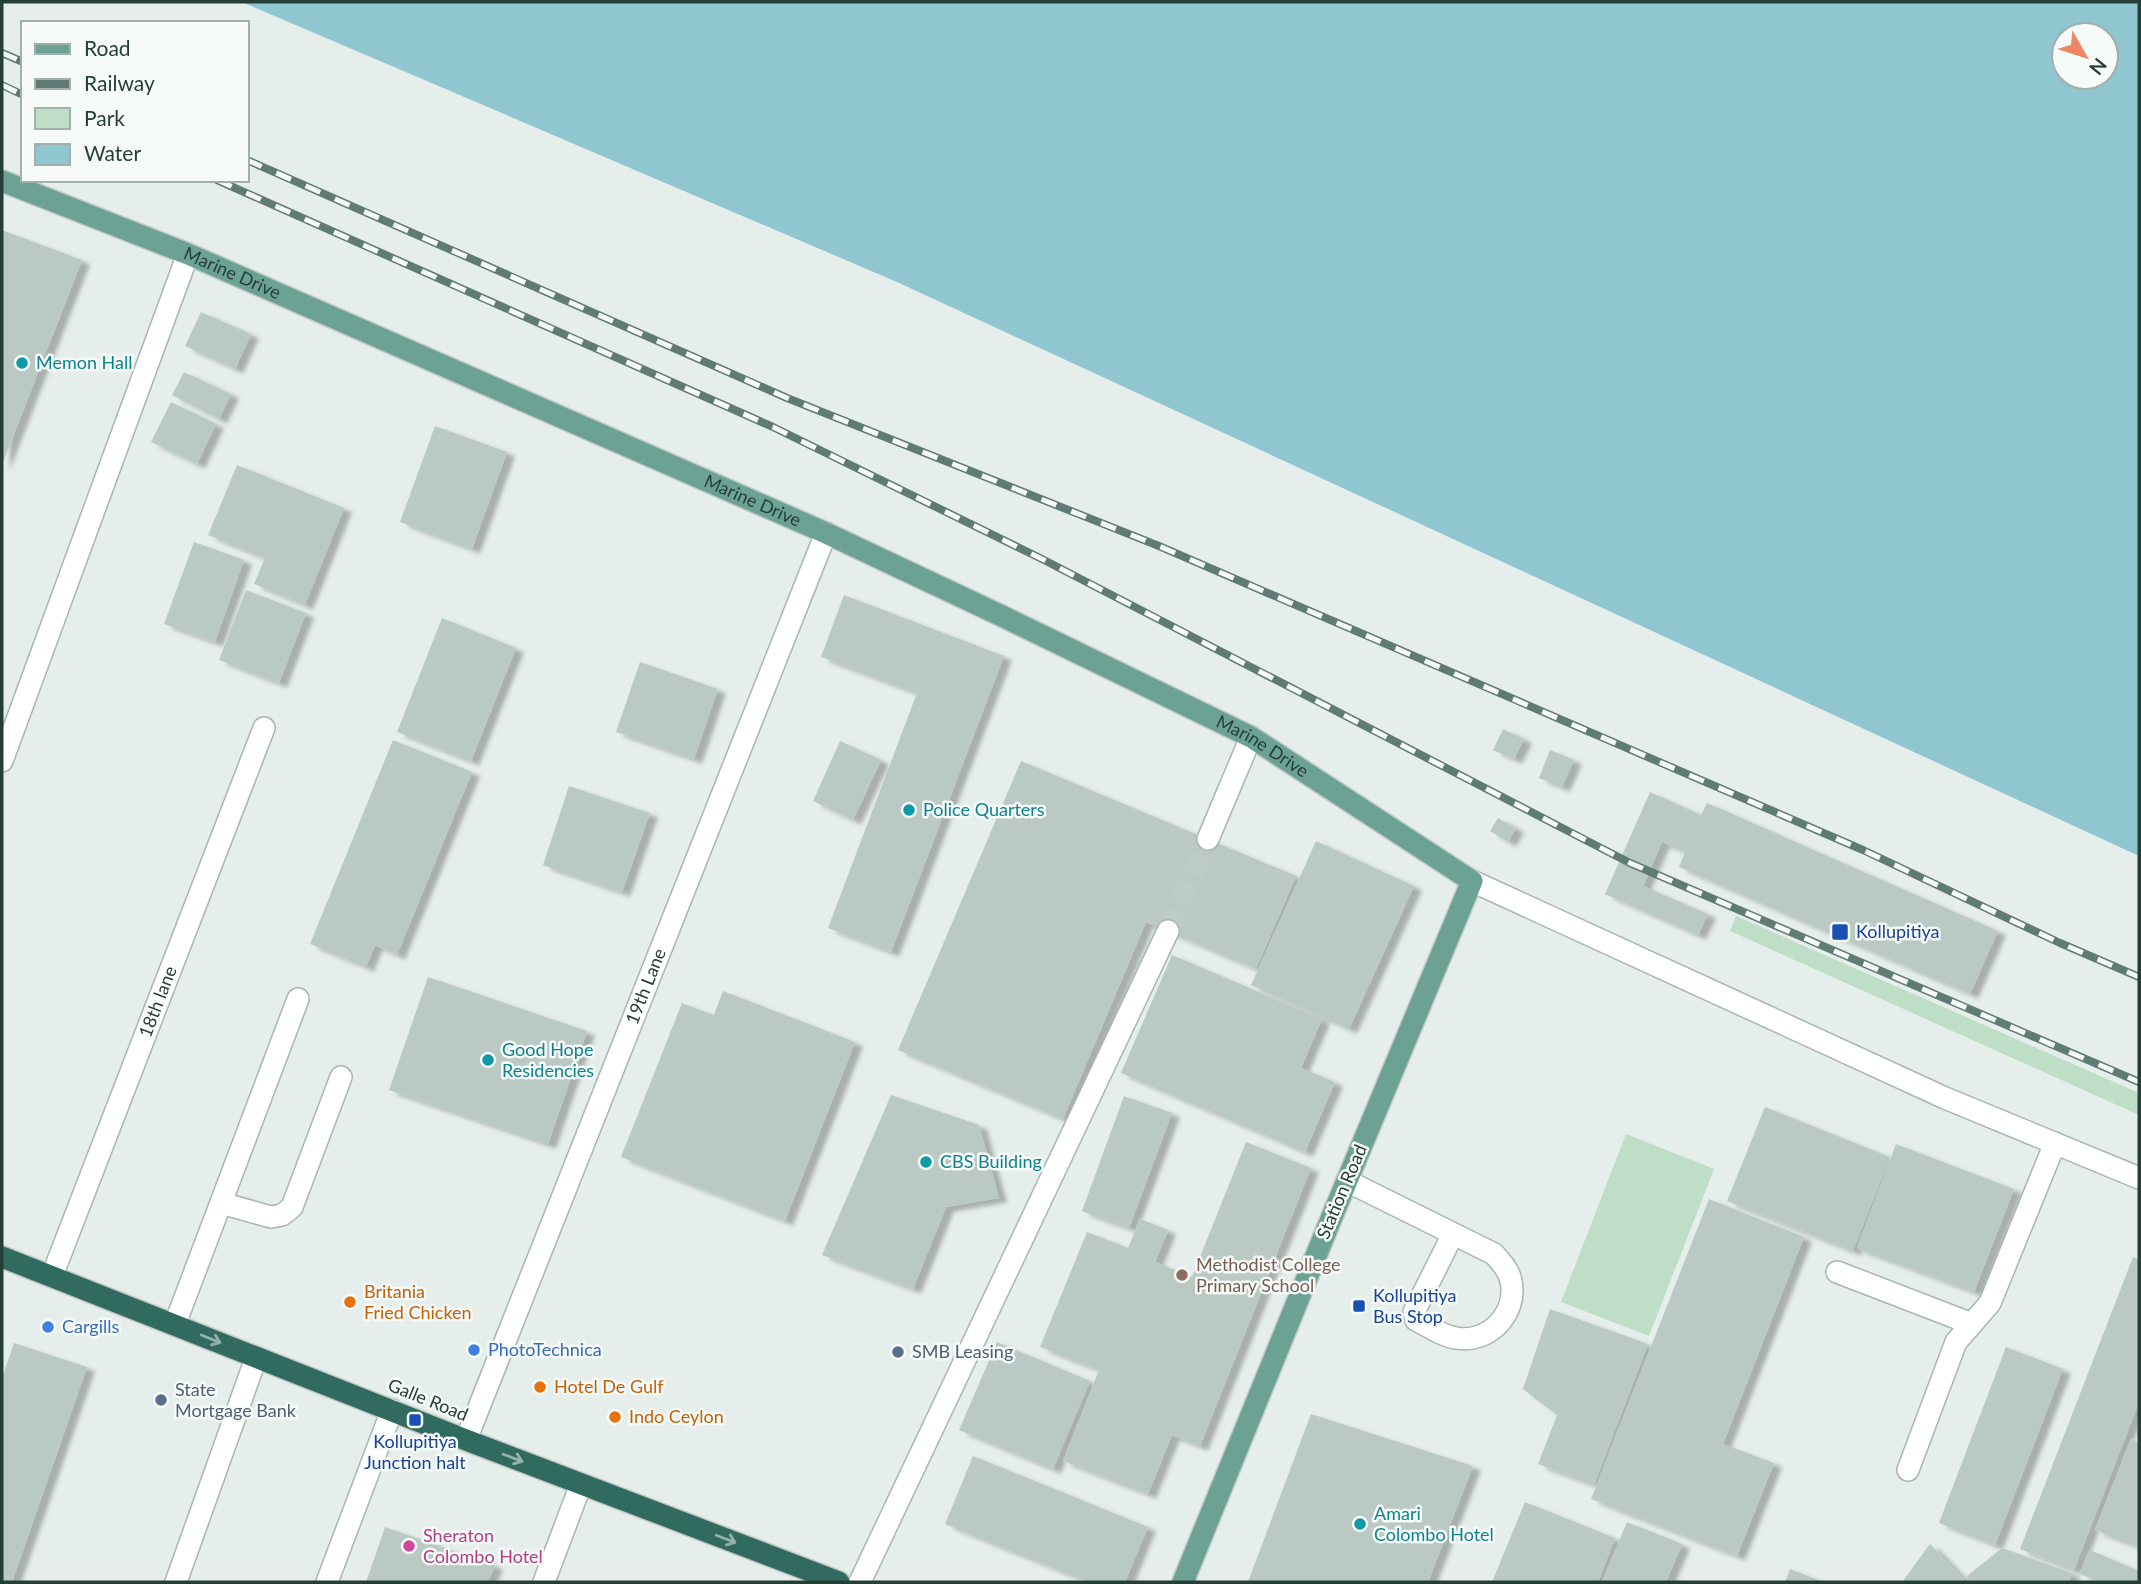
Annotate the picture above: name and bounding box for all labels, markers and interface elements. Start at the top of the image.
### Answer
legend [21,21,248,182]
north arrow [2050,21,2120,91]
text: Road [84,35,131,60]
text: N [2085,54,2112,80]
text: Railway [84,70,155,95]
text: Park [84,105,125,130]
text: Water [84,140,141,165]
street label: Marine Drive [181,242,284,303]
place label: Memon Hall [36,351,133,373]
marker: Memon Hall [14,355,30,371]
street label: Marine Drive [701,469,805,531]
street label: Marine Drive [1213,710,1313,781]
place label: Police Quarters [923,798,1045,820]
marker: Police Quarters [901,802,917,818]
place label: Kollupitiya [1856,920,1940,942]
marker: Kollupitiya [1830,922,1850,942]
street label: 19th Lane [620,945,670,1027]
street label: 18th lane [133,963,181,1040]
place label: Good Hope Residencies [502,1038,594,1081]
marker: Good Hope Residencies [480,1052,496,1068]
street label: Station Road [1311,1141,1371,1242]
place label: CBS Building [940,1150,1042,1172]
marker: CBS Building [918,1154,934,1170]
place label: Methodist College Primary School [1196,1253,1341,1296]
marker: Methodist College Primary School [1174,1267,1190,1283]
place label: Britania Fried Chicken [364,1280,472,1323]
place label: Kollupitiya Bus Stop [1373,1284,1457,1327]
marker: Britania Fried Chicken [342,1294,358,1310]
marker: Kollupitiya Bus Stop [1351,1298,1367,1314]
place label: Cargills [62,1315,119,1337]
marker: Cargills [40,1319,56,1335]
one-way arrow [199,1333,221,1346]
place label: PhotoTechnica [488,1338,602,1360]
place label: SMB Leasing [912,1340,1013,1362]
marker: PhotoTechnica [466,1342,482,1358]
marker: SMB Leasing [890,1344,906,1360]
street label: Galle Road [385,1373,472,1425]
place label: Hotel De Gulf [554,1375,664,1397]
place label: State Mortgage Bank [175,1378,297,1421]
marker: Hotel De Gulf [532,1379,548,1395]
marker: State Mortgage Bank [153,1392,169,1408]
place label: Indo Ceylon [629,1405,724,1427]
marker: Indo Ceylon [607,1409,623,1425]
marker: Kollupitiya Junction halt [407,1412,423,1428]
place label: Kollupitiya Junction halt [364,1430,466,1473]
one-way arrow [502,1453,524,1465]
place label: Amari Colombo Hotel [1374,1502,1494,1545]
marker: Amari Colombo Hotel [1352,1516,1368,1532]
place label: Sheraton Colombo Hotel [423,1524,543,1567]
one-way arrow [715,1534,736,1547]
marker: Sheraton Colombo Hotel [401,1538,417,1554]

